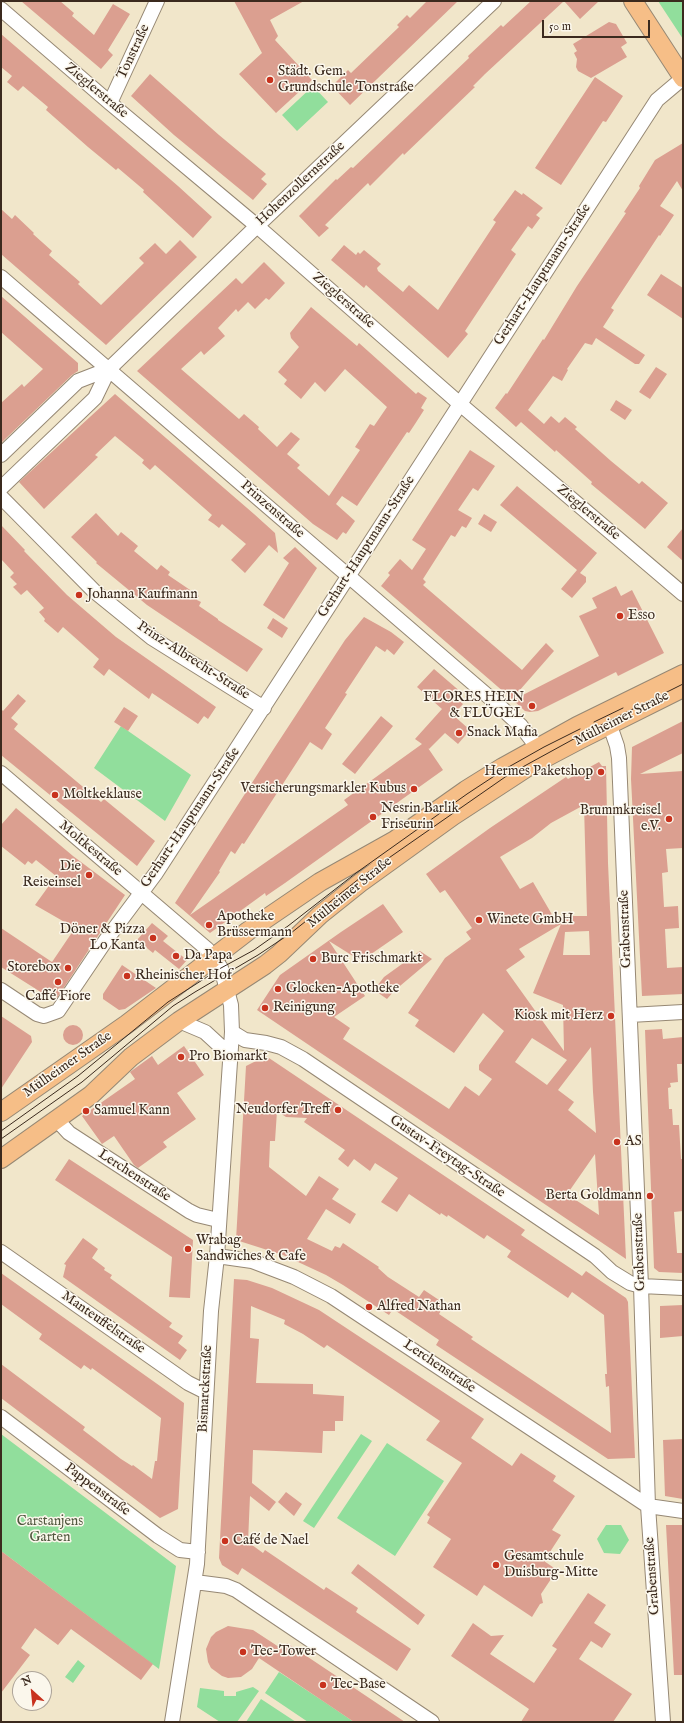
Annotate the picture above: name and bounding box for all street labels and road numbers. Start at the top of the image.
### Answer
street label: Tonstraße [114,22,154,82]
street label: Zieglerstraße [61,60,131,122]
street label: Hohenzollernstraße [253,138,349,230]
street label: Gerhart-Hauptmann-Straße [491,201,595,349]
street label: Zieglerstraße [308,269,378,333]
street label: Gerhart-Hauptmann-Straße [315,473,419,621]
street label: Prinzenstraße [237,478,307,542]
street label: Zieglerstraße [553,482,623,544]
street label: Prinz-Albrecht-Straße [133,618,253,704]
street label: Mülheimer Straße [572,688,672,750]
street label: Gerhart-Hauptmann-Straße [138,745,244,891]
street label: Moltkestraße [55,818,125,880]
street label: Mülheimer Straße [304,854,396,932]
street label: Grabenstraße [616,890,636,968]
street label: Mülheimer Straße [21,1028,115,1102]
street label: Gustav-Freytag-Straße [386,1112,508,1202]
street label: Lerchenstraße [94,1146,174,1206]
street label: Grabenstraße [630,1213,650,1291]
street label: Manteuffelstraße [58,1288,148,1358]
street label: Lerchenstraße [400,1337,478,1397]
street label: Bismarckstraße [195,1345,217,1433]
street label: Pappenstraße [61,1460,133,1520]
street label: Grabenstraße [642,1536,664,1616]

